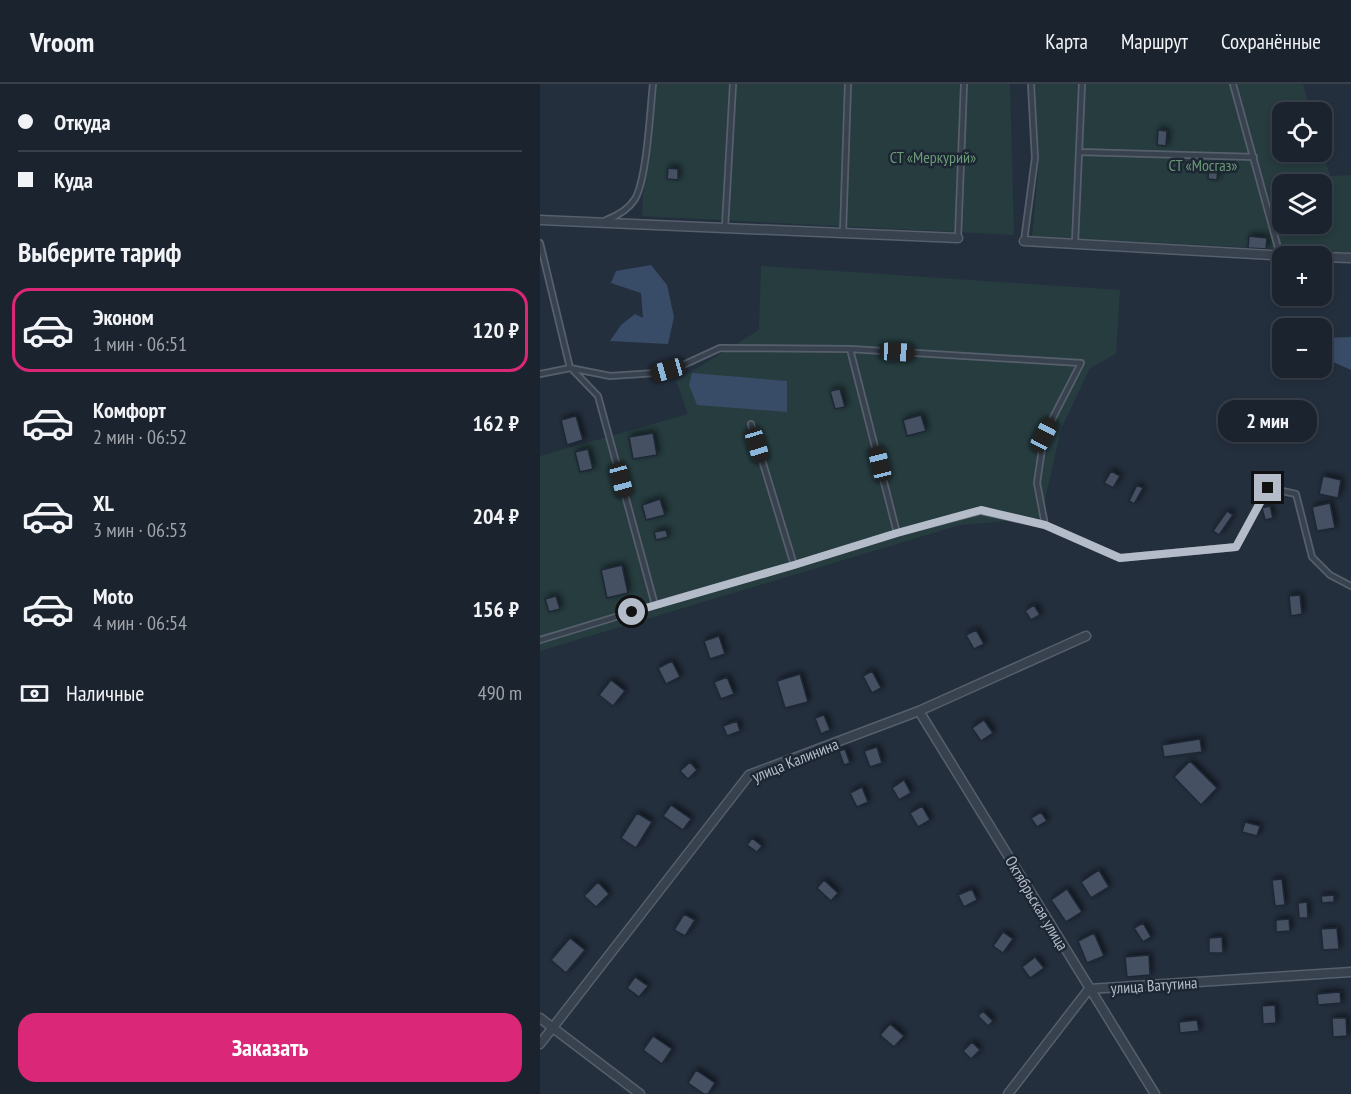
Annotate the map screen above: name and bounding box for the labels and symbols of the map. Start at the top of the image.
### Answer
park label: СТ «Меркурий» [890,147,976,167]
park label: СТ «Мосгаз» [1169,155,1237,175]
car [879,342,915,362]
car [648,356,688,384]
callout: 2 мин [1218,401,1317,443]
car [1028,415,1060,455]
car [743,425,771,465]
car [867,444,893,484]
car [608,460,634,500]
route end [1254,474,1281,501]
route start [618,598,645,625]
street label: улица Калинина [749,734,841,786]
street label: Октябрьская улица [1001,852,1073,954]
street label: улица Ватутина [1110,972,1198,998]

